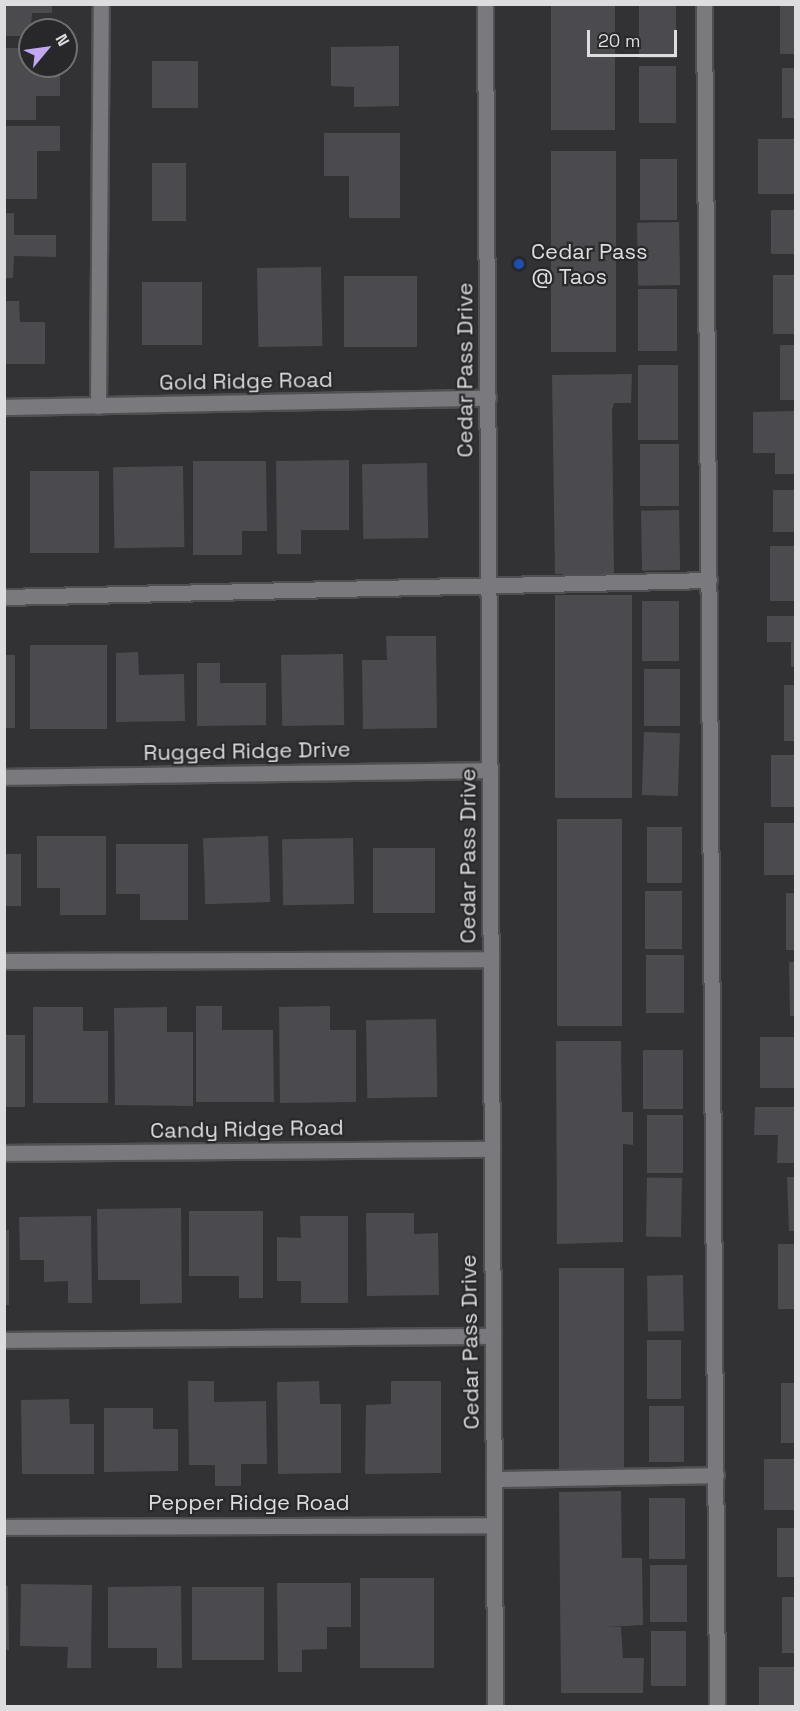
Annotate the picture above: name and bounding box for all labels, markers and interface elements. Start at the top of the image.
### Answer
north arrow [18,18,78,78]
scale bar [590,18,680,56]
text: 20 m [598,29,641,52]
text: N [51,30,74,50]
place label: Cedar Pass @ Taos [531,238,648,290]
marker: Cedar Pass @ Taos [512,257,526,271]
street label: Cedar Pass Drive [452,283,478,457]
street label: Gold Ridge Road [159,366,333,396]
street label: Rugged Ridge Drive [143,736,351,766]
street label: Cedar Pass Drive [455,769,481,943]
street label: Candy Ridge Road [150,1114,344,1144]
street label: Cedar Pass Drive [455,1254,485,1430]
street label: Pepper Ridge Road [148,1490,350,1516]

